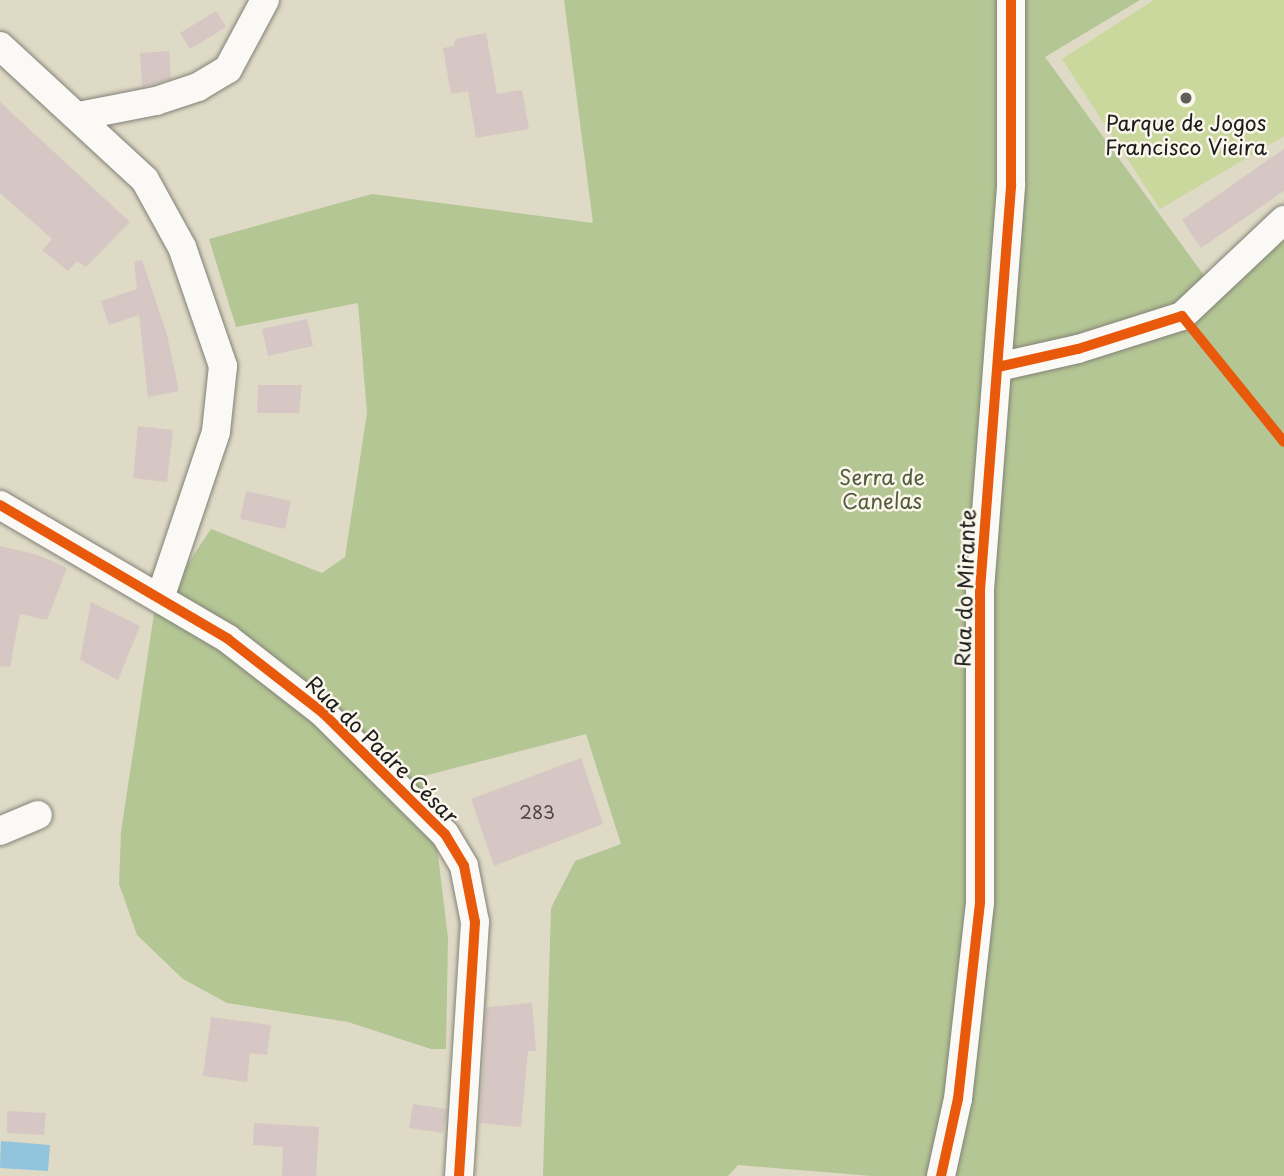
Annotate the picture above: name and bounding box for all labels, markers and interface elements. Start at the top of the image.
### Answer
marker: Parque de Jogos Francisco Vieira [1178,90,1194,106]
place label: Parque de Jogos Francisco Vieira [1104,109,1268,159]
park label: Serra de Canelas [839,463,925,513]
street label: Rua do Mirante [949,508,979,668]
street label: Rua do Padre César [302,670,464,828]
house number: 283 [519,801,555,823]

